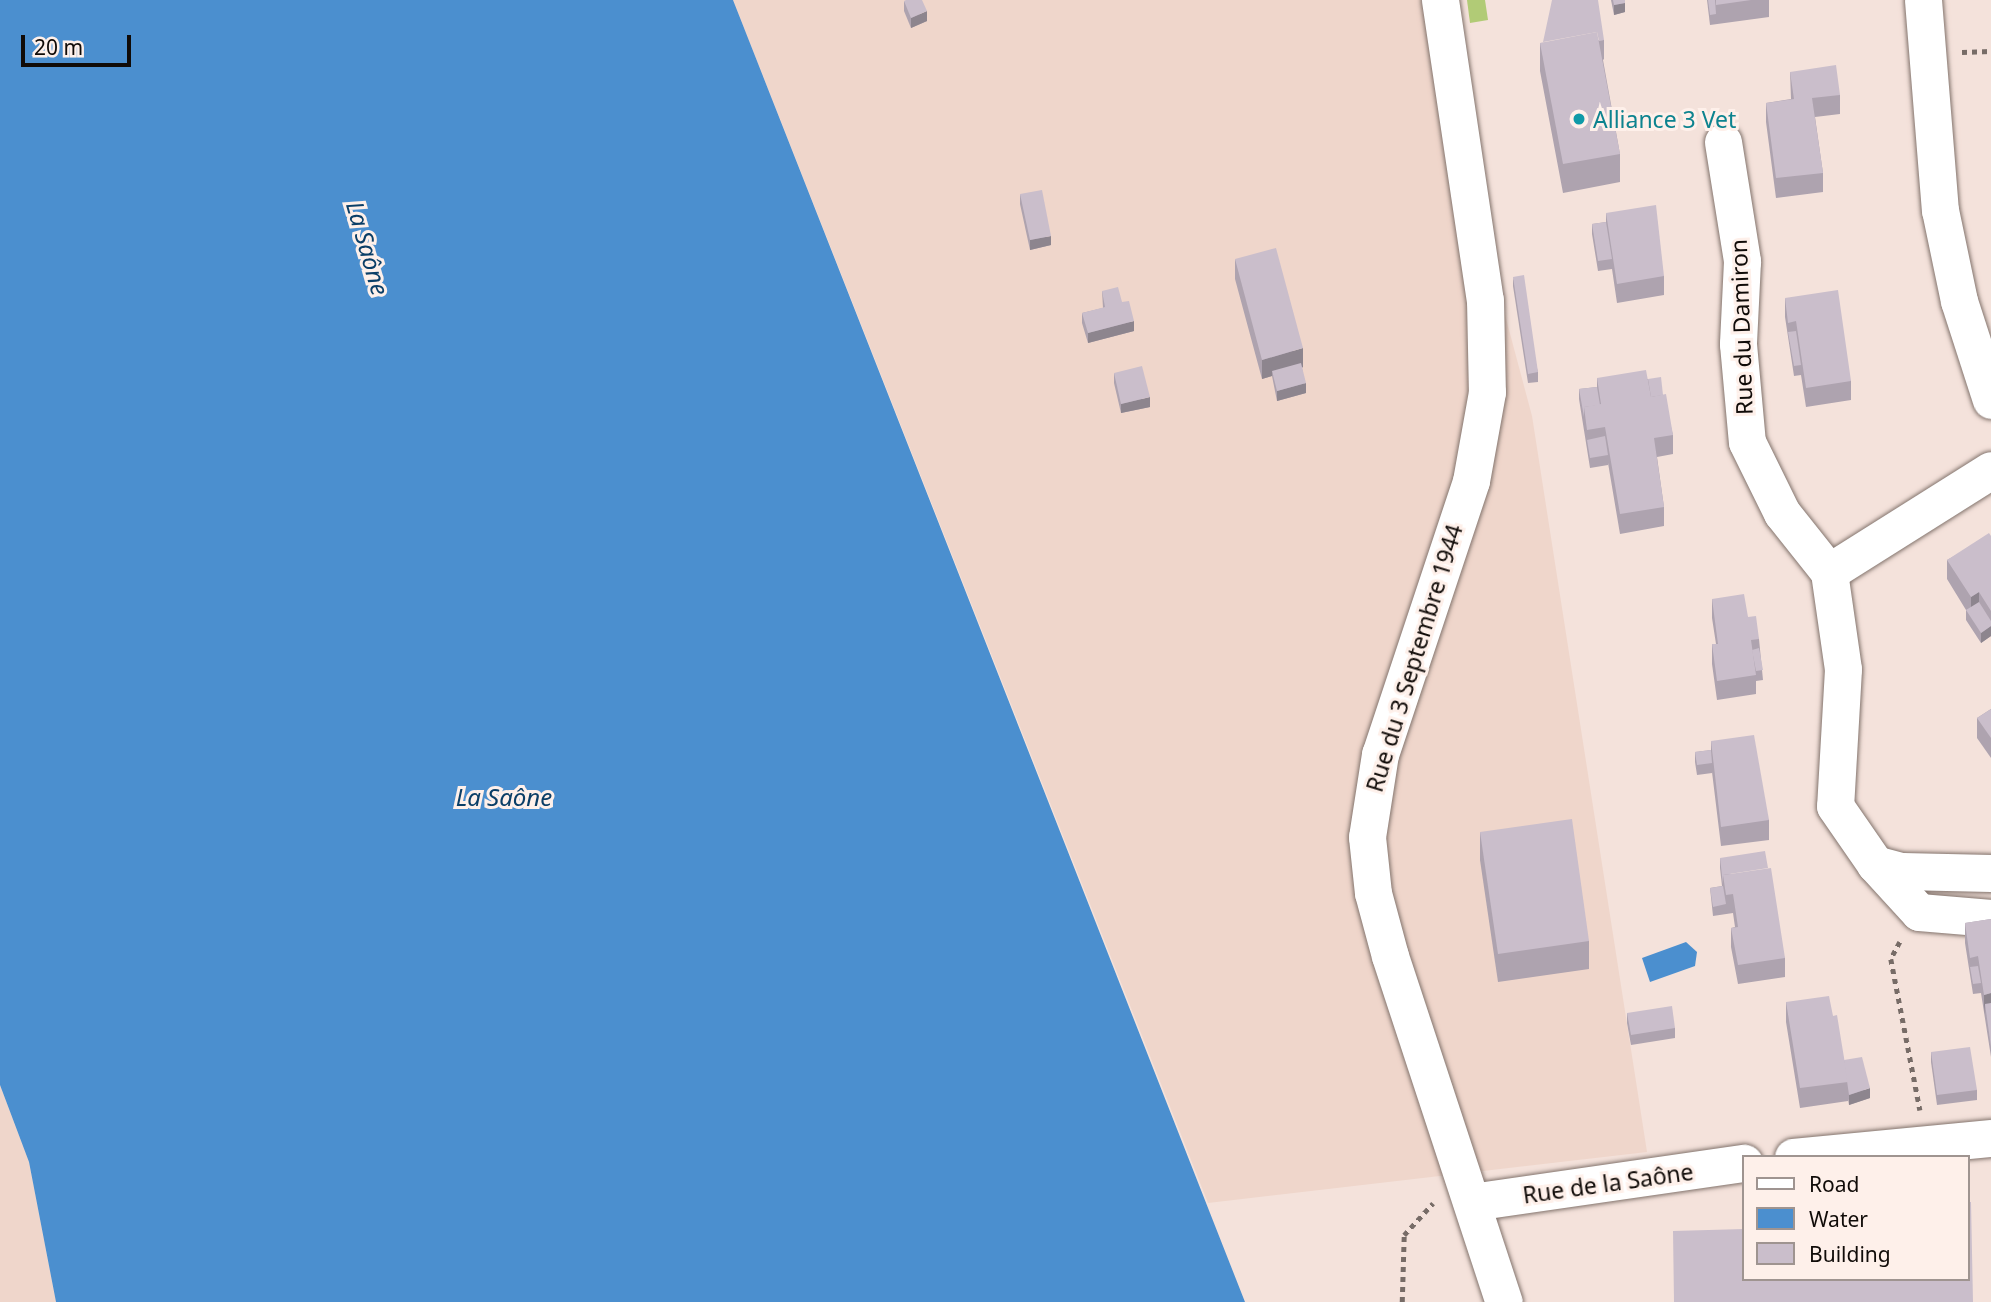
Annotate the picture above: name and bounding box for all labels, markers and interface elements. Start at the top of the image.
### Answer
scale bar [24,21,135,65]
text: 20 m [34,33,83,61]
place label: Alliance 3 Vet [1593,105,1736,133]
marker: Alliance 3 Vet [1571,111,1587,127]
water label: La Saône [341,198,395,298]
street label: Rue du Damiron [1724,239,1758,415]
street label: Rue du 3 Septembre 1944 [1360,521,1468,795]
water label: La Saône [456,783,552,811]
legend [1742,1155,1970,1281]
street label: Rue de la Saône [1521,1157,1695,1209]
text: Road [1809,1170,1859,1198]
text: Water [1809,1205,1868,1233]
text: Building [1809,1240,1891,1268]

